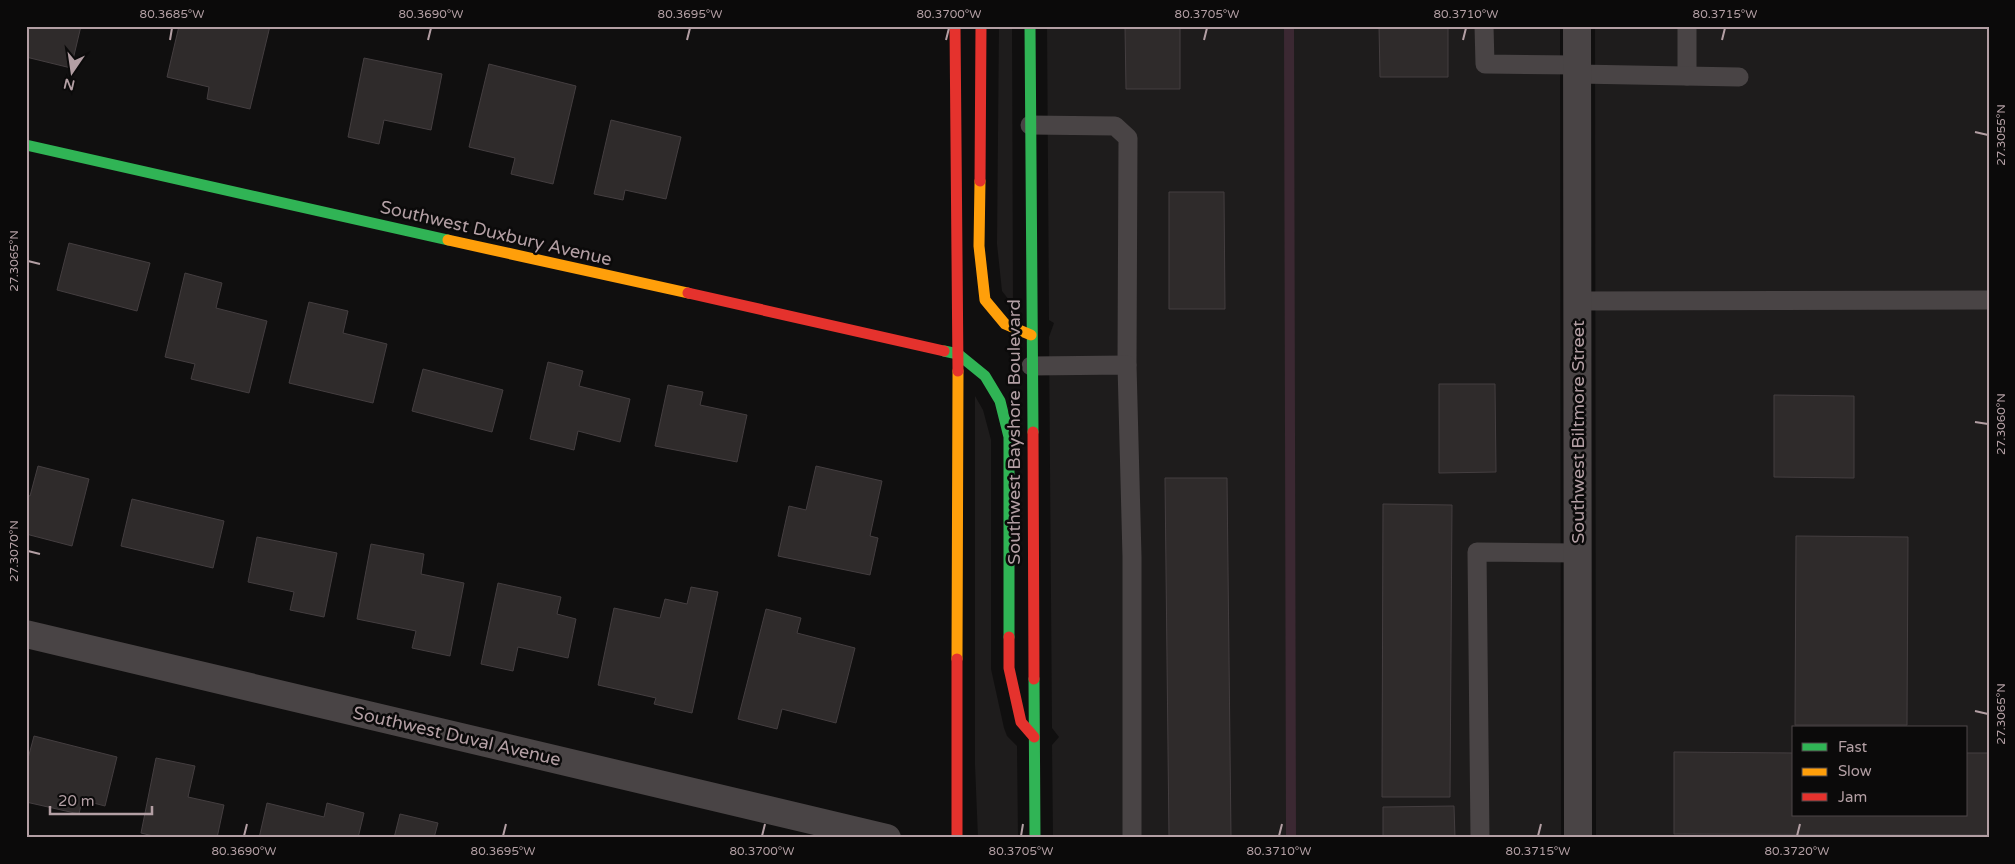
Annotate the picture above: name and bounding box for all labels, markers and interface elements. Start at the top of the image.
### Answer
text: 80.3685°W [140,7,204,21]
text: 80.3690°W [398,7,464,21]
text: 80.3695°W [658,7,722,21]
text: 80.3700°W [916,7,982,21]
text: 80.3705°W [1175,7,1239,21]
text: 80.3710°W [1433,7,1499,21]
text: 80.3715°W [1693,7,1757,21]
north arrow [48,48,98,98]
text: N [62,75,77,94]
text: 27.3055°N [1994,104,2008,166]
street label: Southwest Duxbury Avenue [378,196,614,270]
text: 27.3065°N [7,230,21,292]
street label: Southwest Bayshore Boulevard [1003,299,1025,565]
street label: Southwest Biltmore Street [1567,320,1589,544]
text: 27.3060°N [1994,393,2008,455]
text: 27.3070°N [7,520,21,582]
text: 27.3065°N [1994,683,2008,745]
street label: Southwest Duval Avenue [351,701,563,771]
legend [1792,726,1968,816]
text: Fast [1838,738,1868,756]
text: Slow [1838,762,1872,780]
scale bar [50,784,152,816]
text: Jam [1838,788,1867,806]
text: 20 m [58,792,95,810]
text: 80.3690°W [211,844,277,858]
text: 80.3695°W [471,844,535,858]
text: 80.3700°W [729,844,795,858]
text: 80.3705°W [989,844,1053,858]
text: 80.3710°W [1246,844,1312,858]
text: 80.3715°W [1506,844,1570,858]
text: 80.3720°W [1764,844,1830,858]

